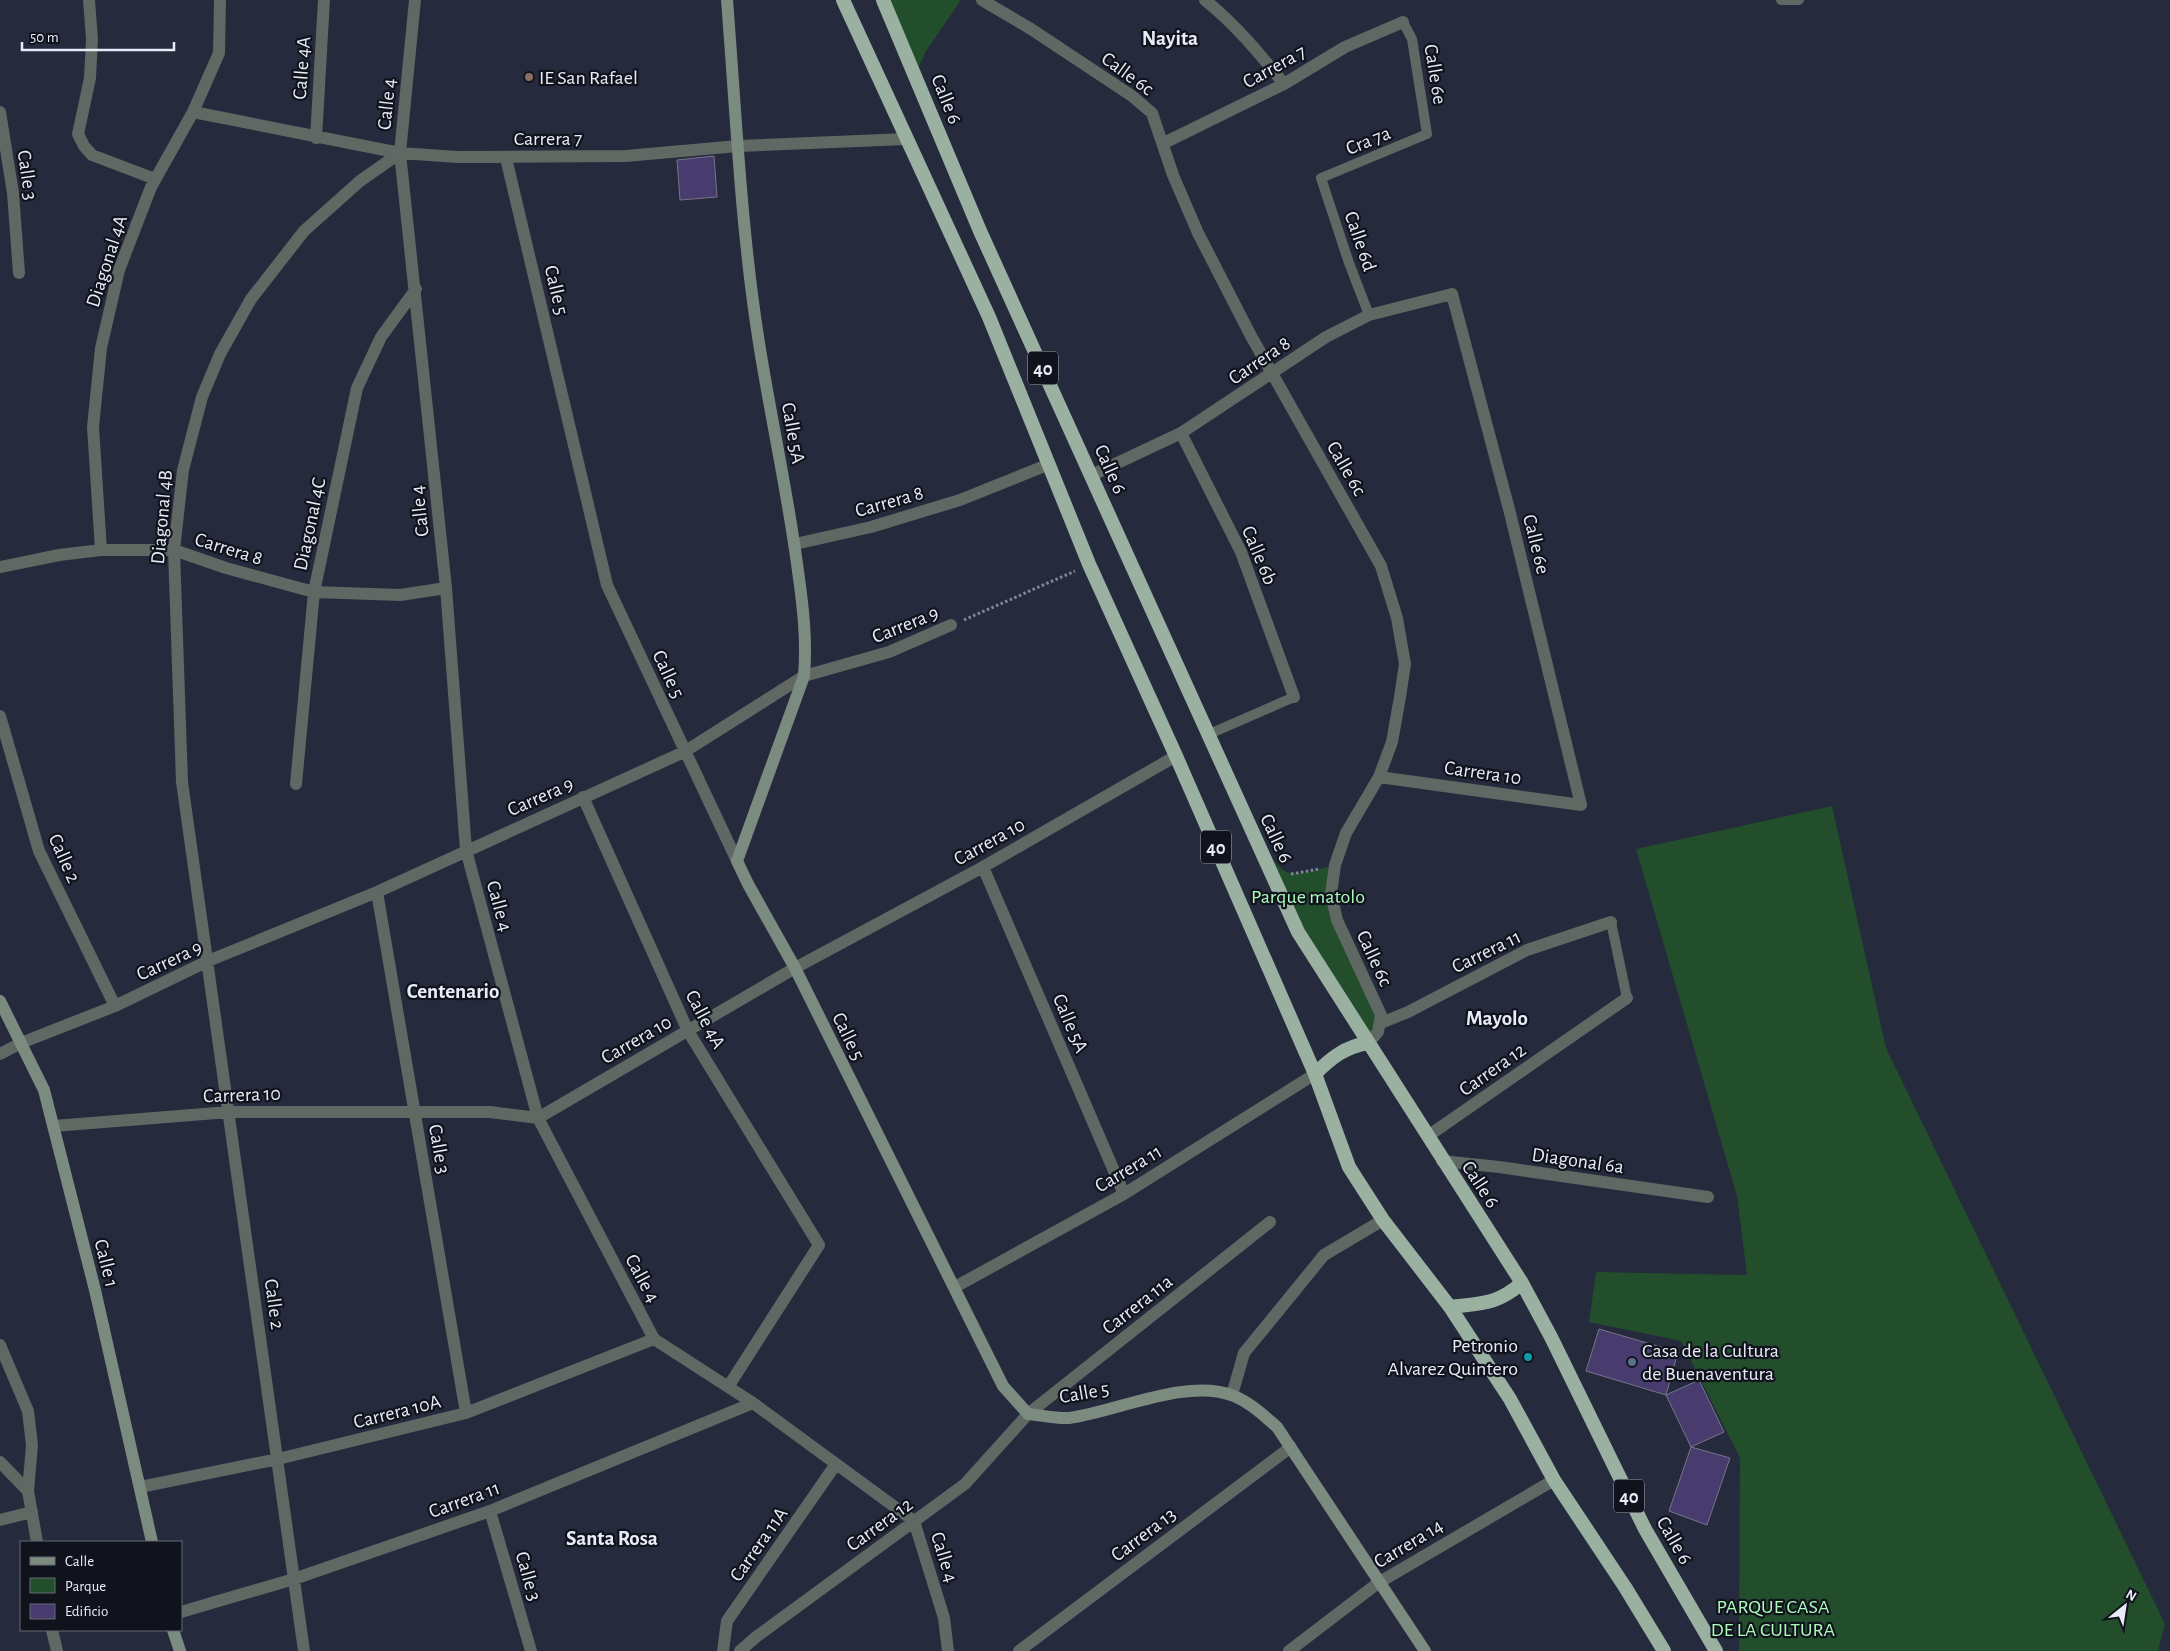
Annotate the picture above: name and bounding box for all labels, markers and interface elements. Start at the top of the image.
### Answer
scale bar [22,20,175,52]
district label: Nayita [1142,28,1198,49]
text: 50 m [30,30,59,45]
street label: Calle 4A [290,35,314,100]
street label: Carrera 7 [1240,41,1309,92]
street label: Calle 6e [1420,43,1450,106]
street label: Calle 6c [1098,48,1157,99]
place label: IE San Rafael [539,68,638,88]
marker: IE San Rafael [523,71,535,83]
street label: Calle 6 [927,72,965,127]
street label: Calle 4 [374,77,400,131]
street label: Cra 7a [1343,123,1394,159]
street label: Carrera 7 [514,129,582,149]
street label: Calle 3 [14,149,40,201]
street label: Calle 6d [1341,209,1380,274]
street label: Diagonal 4A [83,212,131,310]
street label: Calle 5 [541,263,571,317]
street label: Carrera 8 [1225,333,1294,389]
road number: 40 [1028,352,1058,384]
street label: Calle 5A [778,401,808,466]
street label: Calle 6c [1323,438,1370,499]
street label: Calle 6 [1090,442,1130,497]
street label: Diagonal 4B [148,469,176,565]
street label: Diagonal 4C [290,476,330,572]
street label: Carrera 8 [853,483,926,521]
street label: Calle 4 [407,484,433,538]
street label: Calle 6e [1519,512,1553,576]
street label: Calle 6b [1238,523,1280,588]
street label: Carrera 8 [192,529,265,569]
street label: Carrera 9 [869,603,941,647]
street label: Calle 5 [648,647,688,701]
street label: Carrera 10 [1443,758,1523,788]
street label: Carrera 9 [504,774,576,820]
street label: Calle 6 [1256,811,1296,866]
street label: Carrera 10 [951,814,1028,869]
road number: 40 [1201,830,1231,864]
street label: Calle 2 [45,831,84,886]
street label: Calle 4 [483,879,515,934]
park label: Parque matolo [1251,887,1365,907]
street label: Calle 6c [1353,927,1396,990]
street label: Carrera 11 [1449,927,1524,977]
street label: Carrera 9 [134,937,205,985]
district label: Centenario [407,981,499,1002]
street label: Calle 4A [681,987,729,1052]
street label: Calle 5A [1049,991,1092,1056]
district label: Mayolo [1466,1008,1528,1029]
street label: Calle 5 [828,1009,868,1063]
street label: Carrera 10 [598,1012,675,1068]
street label: Carrera 12 [1456,1040,1530,1100]
street label: Carrera 10 [203,1084,281,1106]
street label: Calle 3 [425,1123,453,1176]
street label: Carrera 11 [1092,1141,1165,1197]
street label: Diagonal 6a [1531,1145,1625,1177]
street label: Calle 6 [1458,1158,1503,1212]
street label: Calle 1 [90,1237,122,1289]
street label: Calle 4 [621,1251,663,1306]
street label: Carrera 11a [1099,1271,1177,1338]
street label: Calle 2 [261,1277,287,1331]
place label: Petronio Alvarez Quintero [1387,1336,1518,1379]
place label: Casa de la Cultura de Buenaventura [1642,1341,1779,1384]
marker: Petronio Alvarez Quintero [1522,1351,1534,1363]
marker: Casa de la Cultura de Buenaventura [1626,1356,1638,1368]
street label: Calle 5 [1058,1379,1111,1407]
street label: Carrera 10A [351,1391,443,1432]
street label: Carrera 11 [426,1478,503,1522]
road number: 40 [1614,1480,1644,1512]
street label: Carrera 12 [843,1494,916,1555]
street label: Carrera 11A [726,1503,792,1585]
street label: Carrera 13 [1107,1504,1180,1565]
street label: Calle 6 [1653,1513,1696,1568]
street label: Carrera 14 [1370,1515,1447,1572]
district label: Santa Rosa [566,1528,658,1549]
street label: Calle 4 [927,1530,961,1585]
legend [20,1541,182,1631]
street label: Calle 3 [511,1549,545,1603]
text: Calle [65,1554,94,1569]
text: Parque [65,1579,106,1594]
north arrow [2100,1581,2150,1631]
text: N [2123,1587,2139,1604]
park label: PARQUE CASA DE LA CULTURA [1711,1597,1836,1640]
text: Edificio [65,1604,108,1619]

